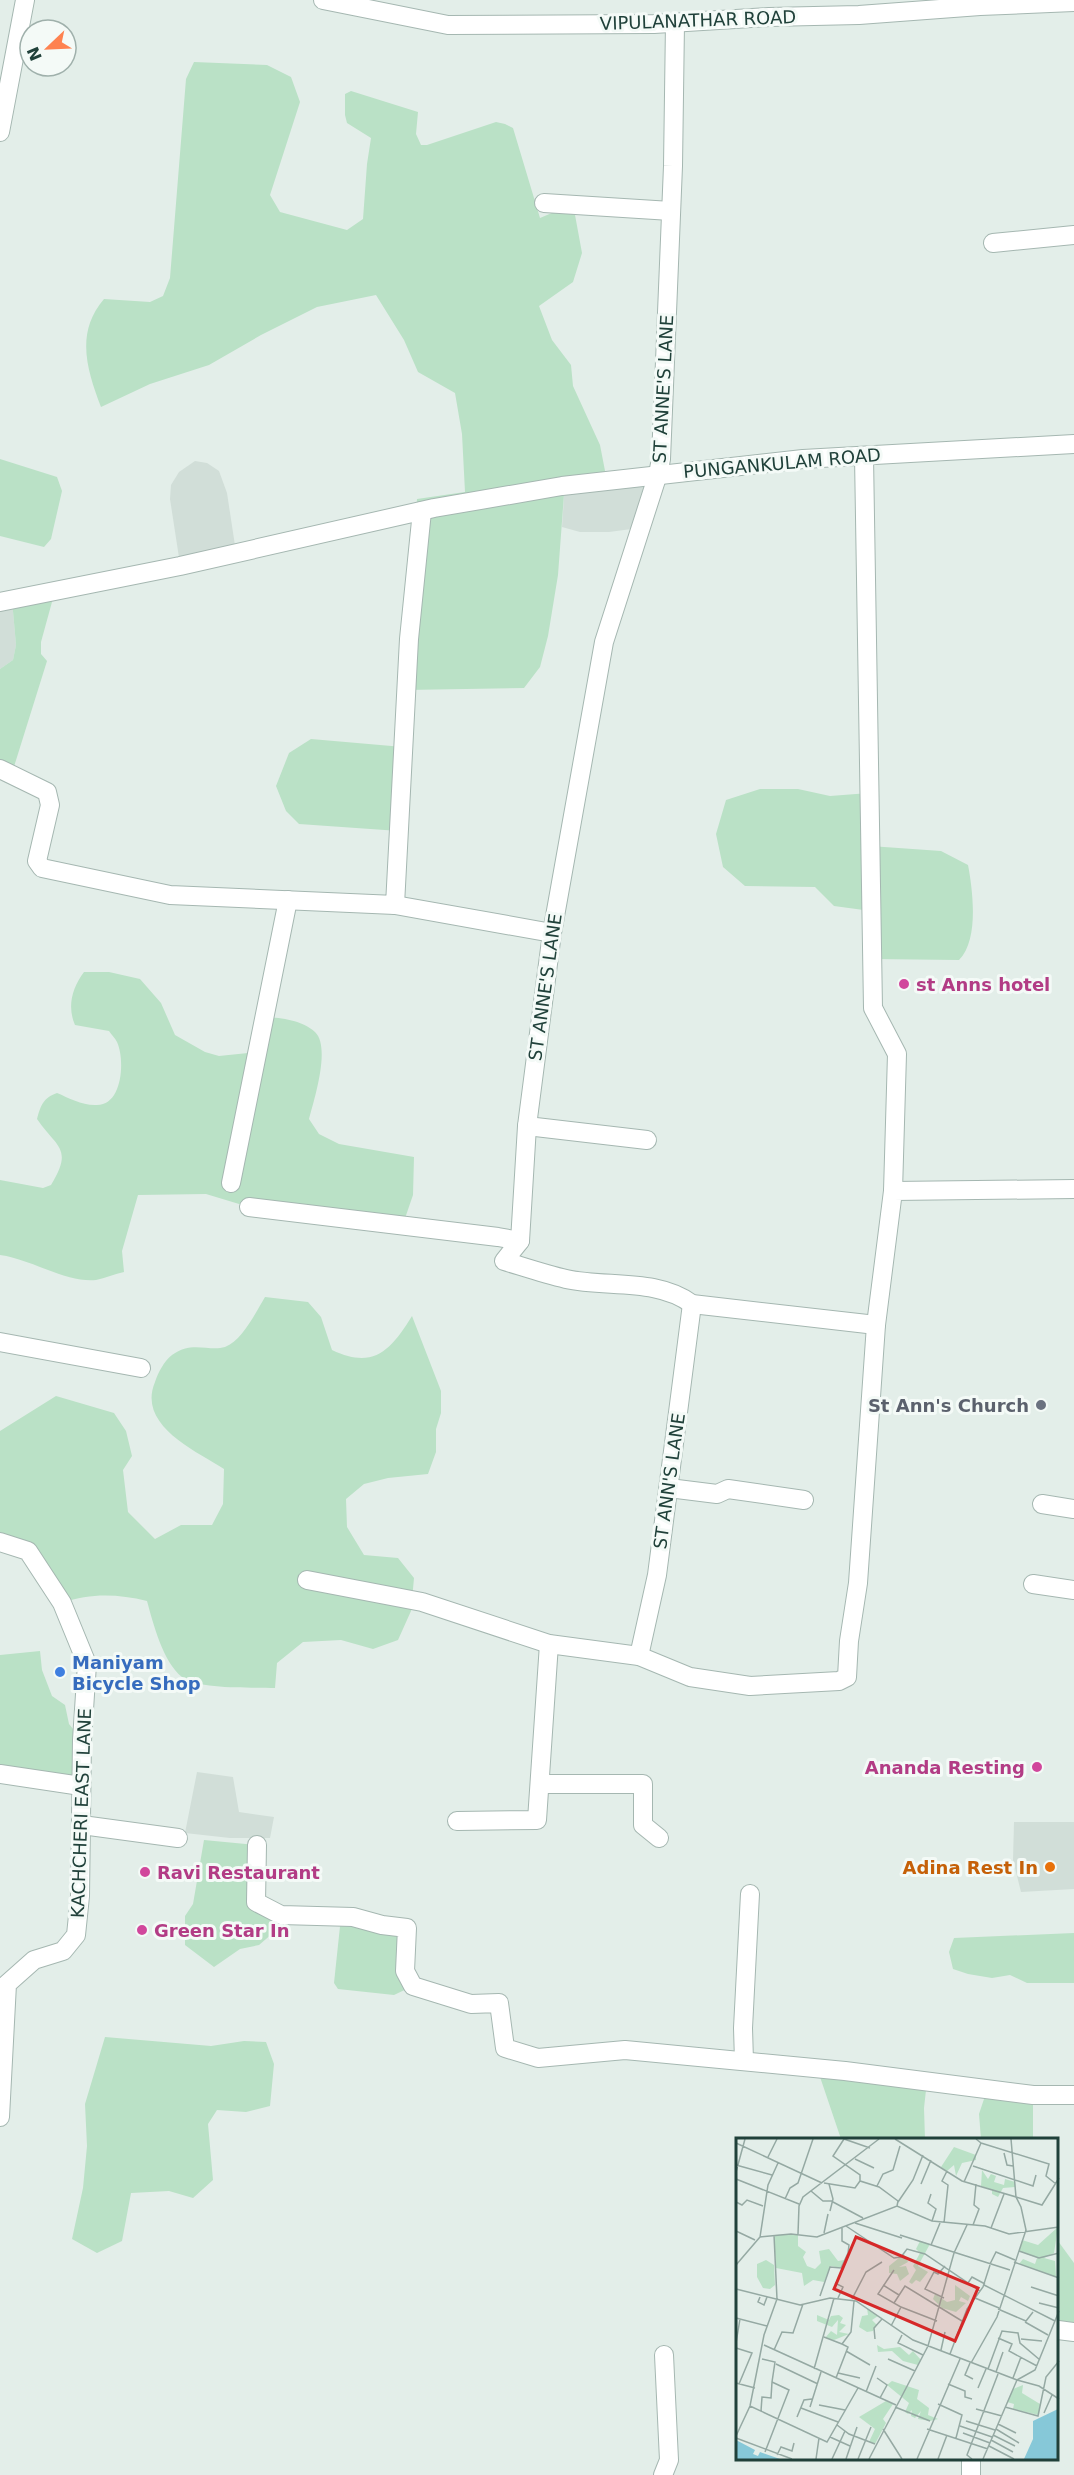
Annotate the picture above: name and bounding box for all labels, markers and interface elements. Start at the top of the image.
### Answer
street label: VIPULANATHAR ROAD [599,6,797,34]
north arrow [18,18,78,78]
text: N [23,44,46,64]
street label: ST ANNE'S LANE [649,314,677,464]
street label: PUNGANKULAM ROAD [682,444,882,482]
street label: ST ANNE'S LANE [524,912,566,1062]
place label: st Anns hotel [916,974,1050,995]
marker: st Anns hotel [897,977,911,991]
place label: St Ann's Church [868,1395,1029,1416]
marker: St Ann's Church [1034,1398,1048,1412]
street label: ST ANN'S LANE [649,1412,689,1550]
place label: Maniyam Bicycle Shop [72,1652,201,1694]
marker: Maniyam Bicycle Shop [53,1665,67,1679]
street label: KACHCHERI EAST LANE [67,1708,95,1918]
place label: Ananda Resting [865,1757,1025,1778]
marker: Ananda Resting [1030,1760,1044,1774]
place label: Adina Rest In [903,1857,1038,1878]
marker: Adina Rest In [1043,1860,1057,1874]
place label: Ravi Restaurant [157,1862,320,1883]
marker: Ravi Restaurant [138,1865,152,1879]
place label: Green Star In [154,1920,290,1941]
marker: Green Star In [135,1923,149,1937]
inset map [736,2138,1059,2460]

